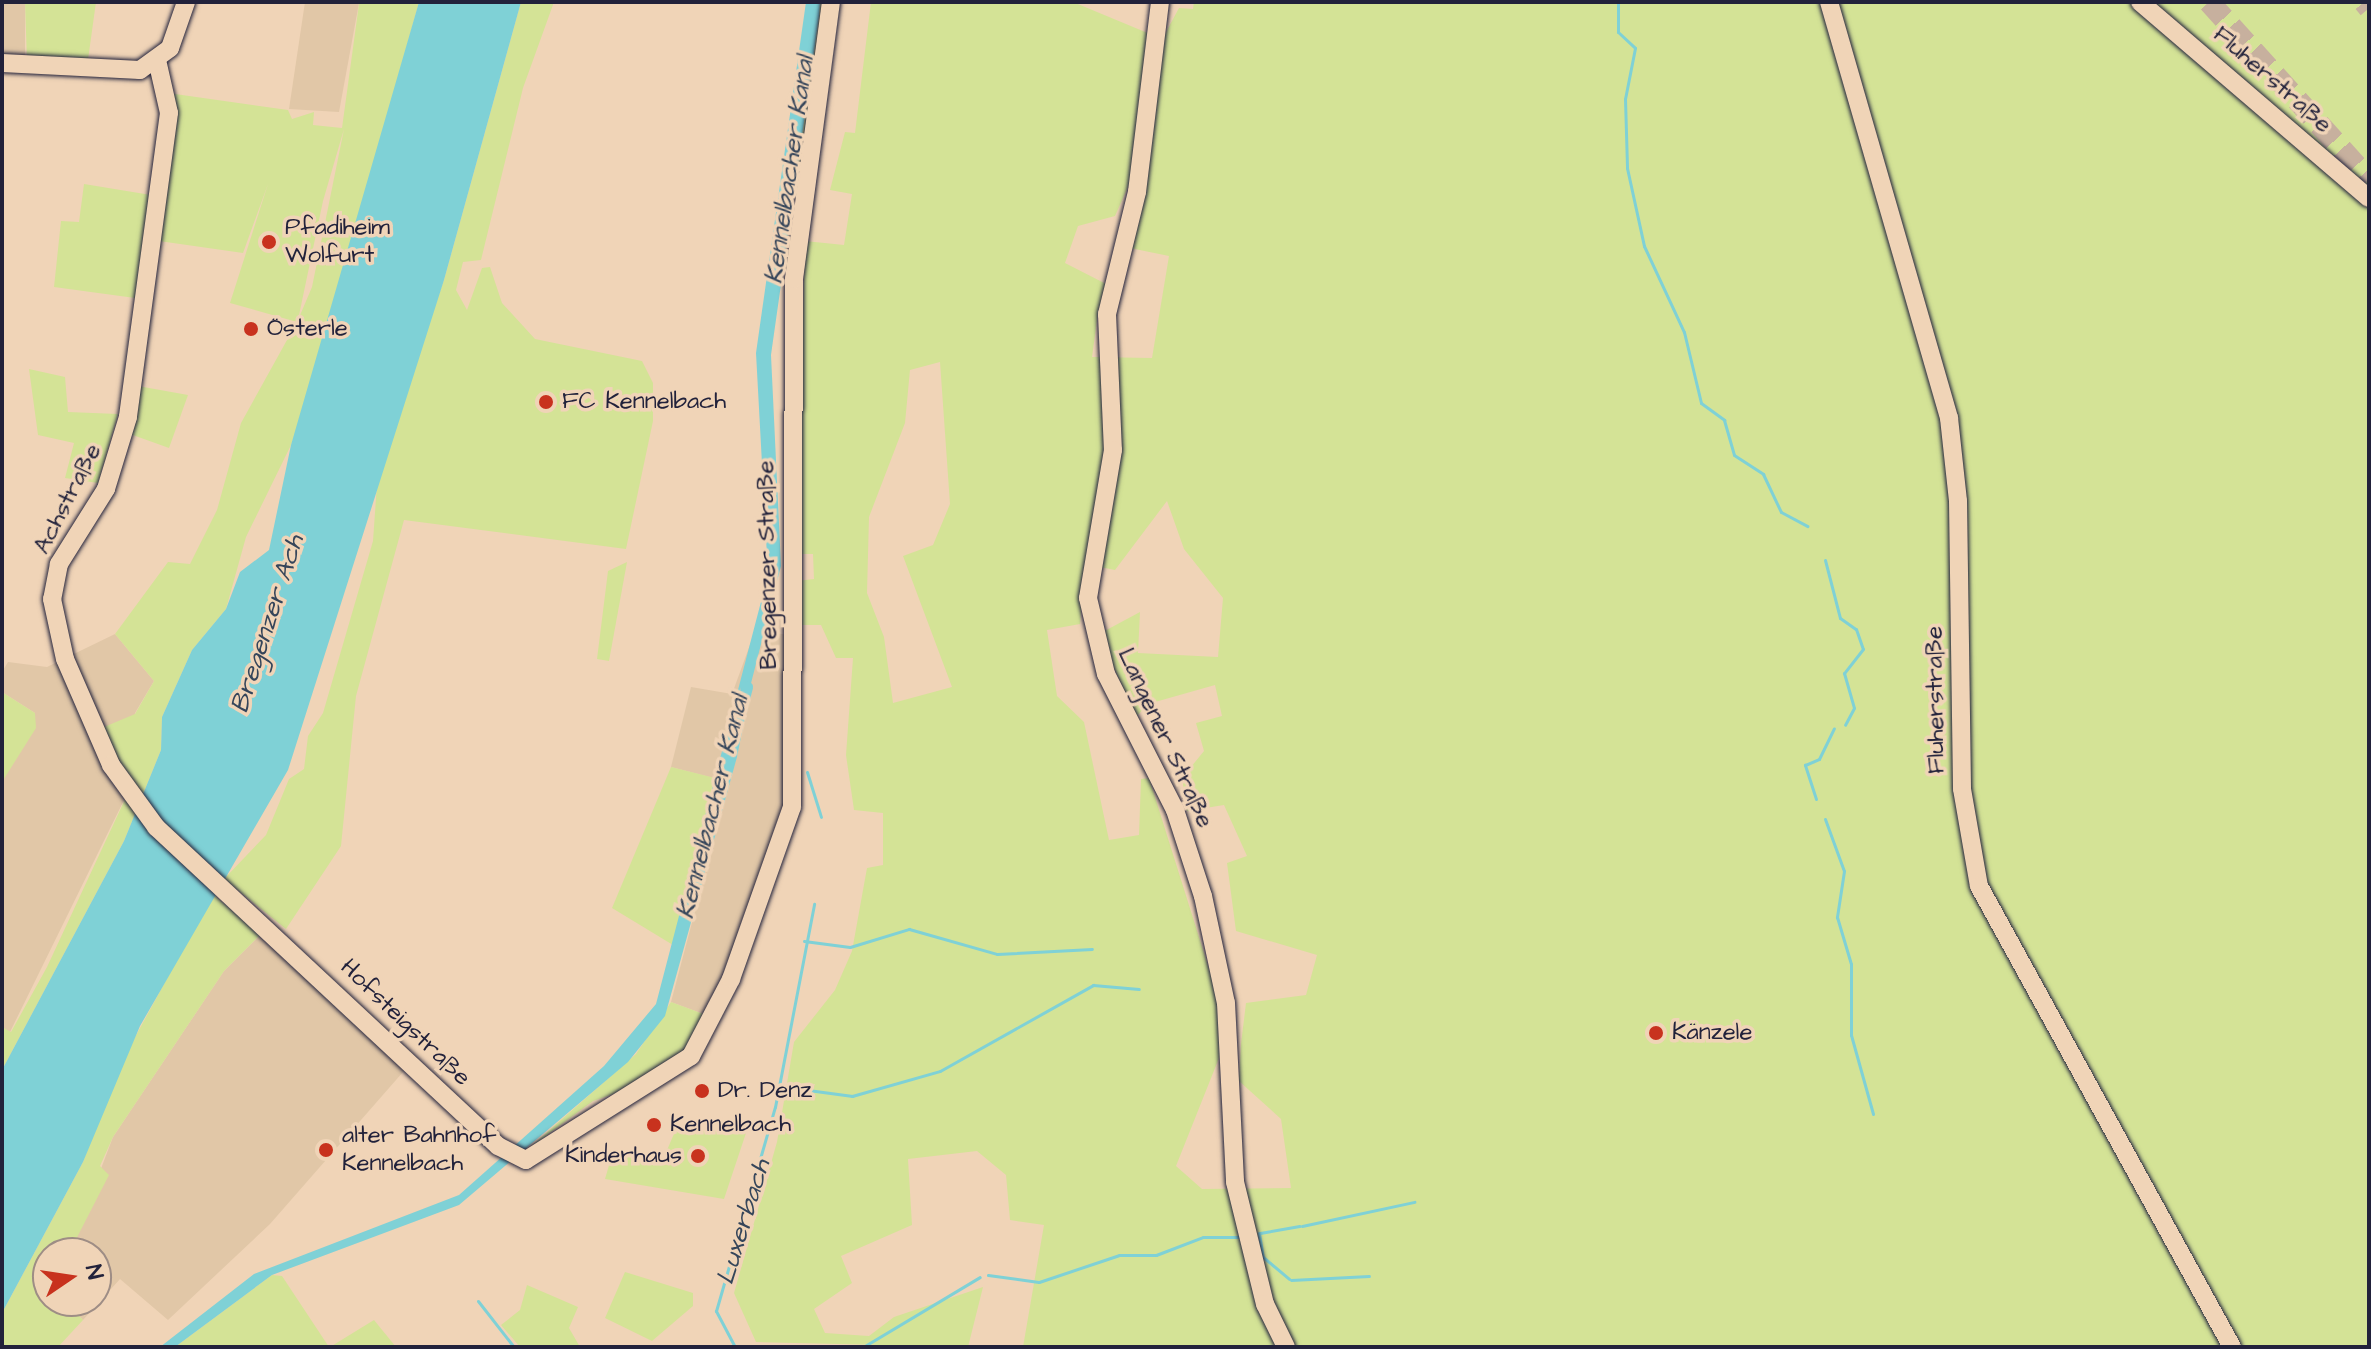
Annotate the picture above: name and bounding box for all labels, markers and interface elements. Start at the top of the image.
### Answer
street label: Fluherstraße [2207,21,2337,139]
water label: Kennelbacher Kanal [759,54,821,286]
place label: Pfadiheim Wolfurt [285,214,390,270]
marker: Pfadiheim Wolfurt [260,233,278,251]
place label: Österle [267,315,348,343]
marker: Österle [242,320,260,338]
place label: FC Kennelbach [562,388,726,416]
marker: FC Kennelbach [537,393,555,411]
street label: Achstraße [28,439,108,559]
street label: Bregenzer Straße [752,460,784,670]
water label: Bregenzer Ach [225,531,311,717]
street label: Fluherstraße [1920,626,1952,774]
street label: Langener Straße [1111,644,1219,832]
water label: Kennelbacher Kanal [670,692,756,922]
street label: Hofsteigstraße [334,954,476,1092]
place label: Känzele [1672,1019,1752,1047]
marker: Känzele [1647,1024,1665,1042]
place label: Dr. Denz [718,1077,812,1105]
marker: Dr. Denz [693,1082,711,1100]
place label: Kennelbach [670,1111,791,1139]
marker: Kennelbach [645,1116,663,1134]
place label: alter Bahnhof Kennelbach [342,1122,496,1178]
marker: alter Bahnhof Kennelbach [317,1141,335,1159]
place label: Kinderhaus [565,1142,682,1170]
marker: Kinderhaus [689,1147,707,1165]
water label: Luxerbach [710,1156,778,1288]
north arrow [32,1237,112,1317]
text: N [77,1262,111,1282]

